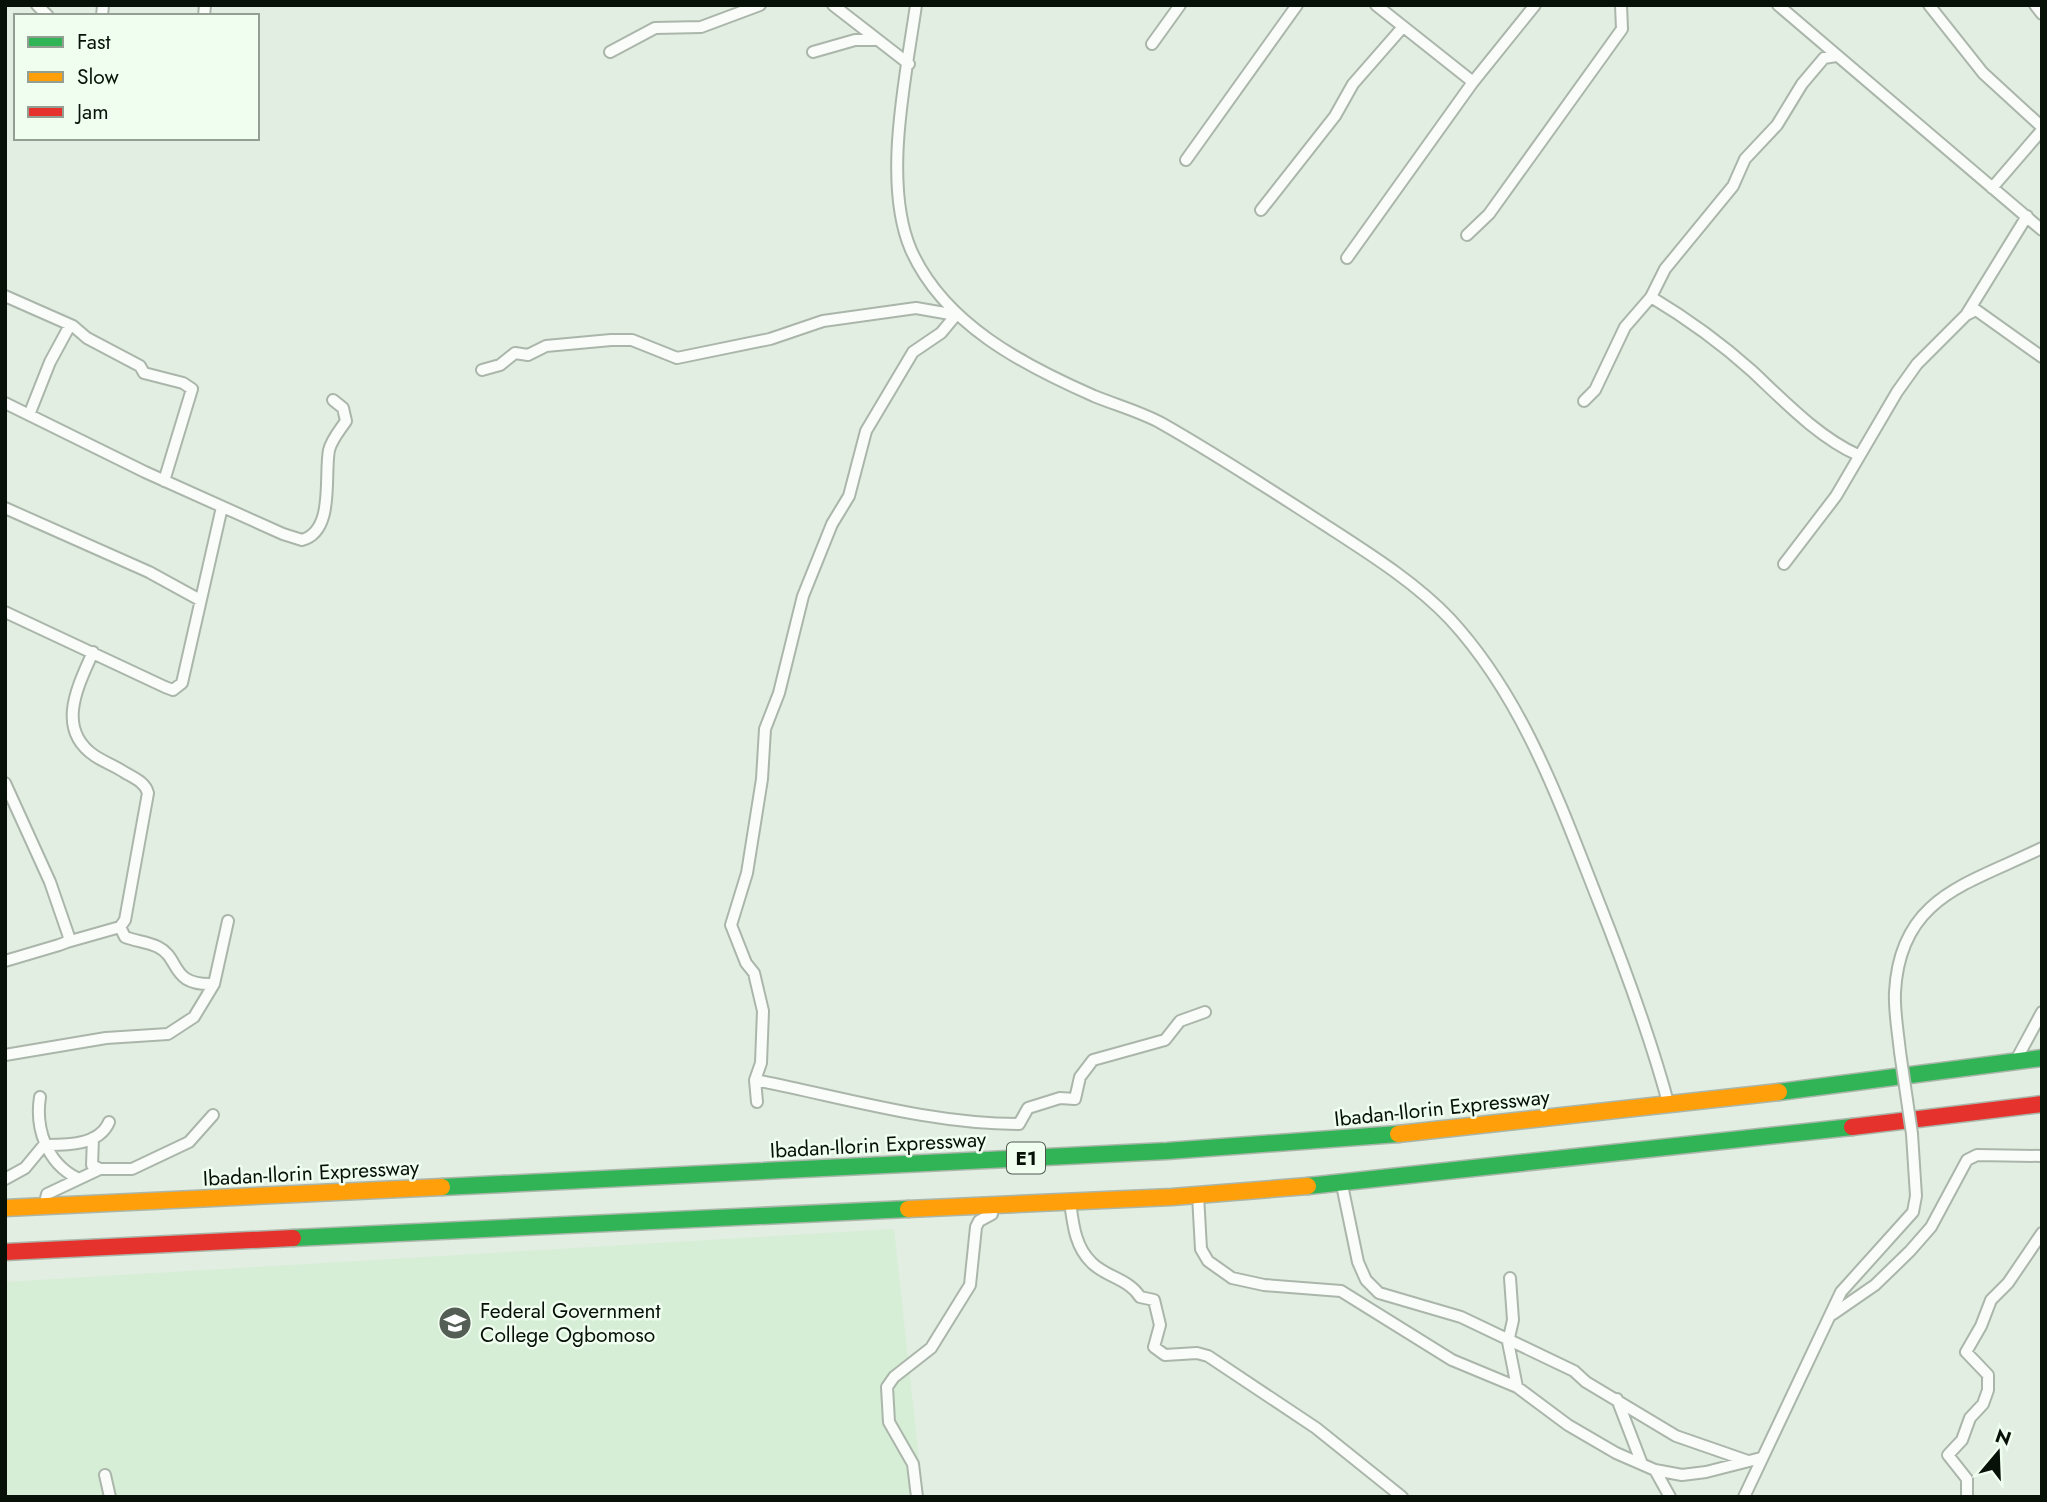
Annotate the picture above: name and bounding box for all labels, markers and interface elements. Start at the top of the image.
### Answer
legend [14,14,259,140]
text: Fast [77,27,110,57]
text: Slow [77,62,119,92]
text: Jam [74,97,109,127]
street label: Ibadan-Ilorin Expressway [1333,1082,1552,1134]
street label: Ibadan-Ilorin Expressway [769,1124,988,1166]
road number: E1 [1007,1142,1045,1174]
street label: Ibadan-Ilorin Expressway [202,1152,421,1194]
place label: Federal Government College Ogbomoso [480,1296,661,1350]
school or university icon: Federal Government College Ogbomoso [436,1304,474,1342]
north arrow [1963,1418,2033,1488]
text: N [1992,1422,2015,1453]

